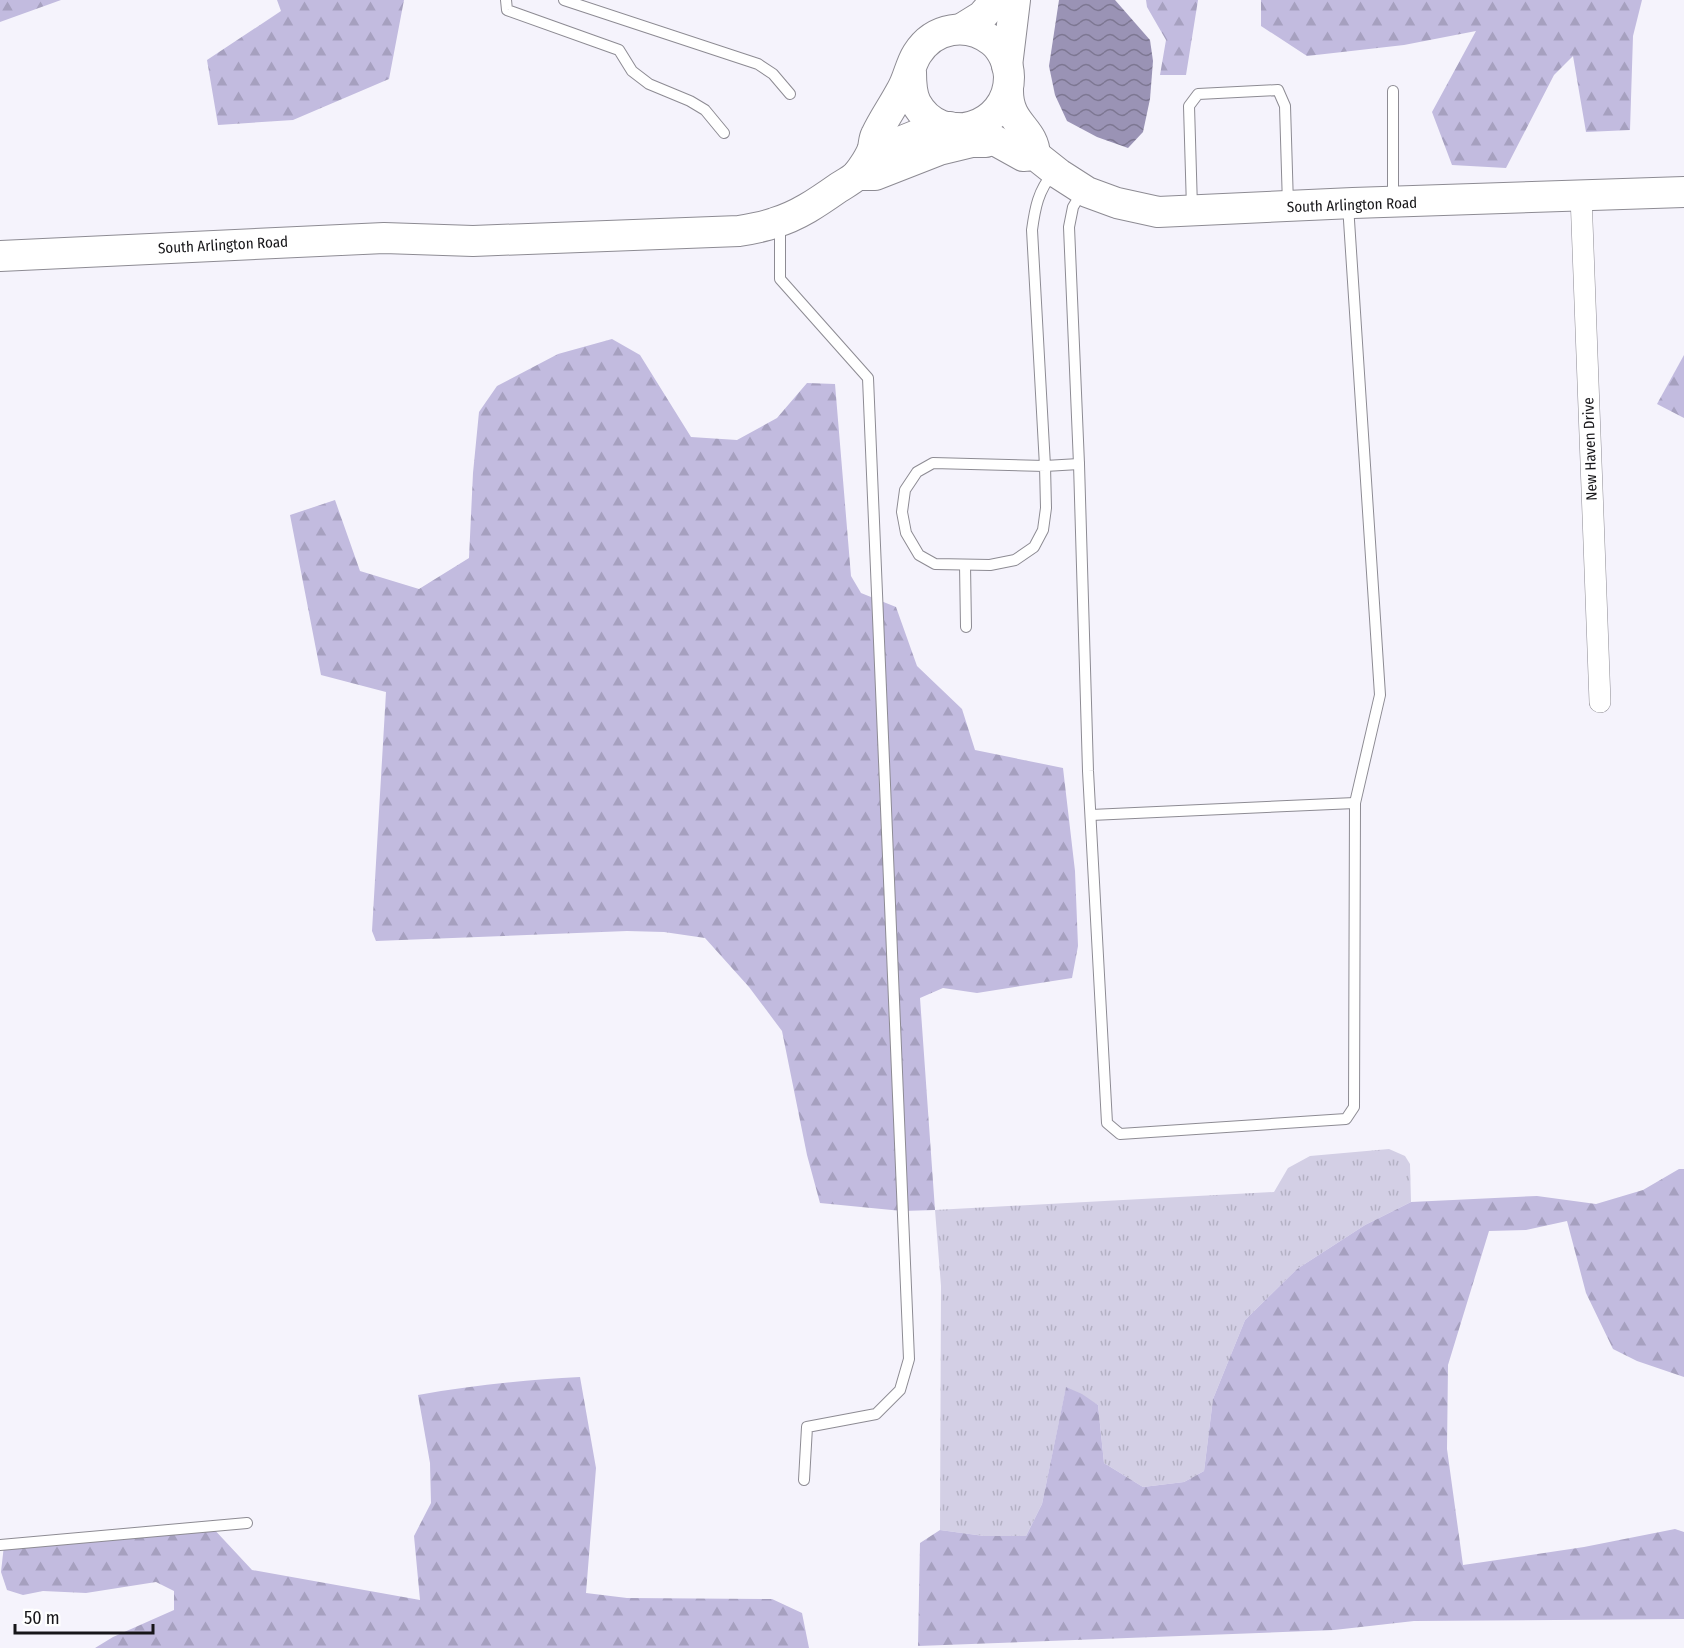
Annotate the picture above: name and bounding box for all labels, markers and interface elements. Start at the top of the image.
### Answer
street label: South Arlington Road [1287,194,1417,216]
street label: South Arlington Road [157,233,289,257]
street label: New Haven Drive [1579,397,1601,501]
scale bar [15,1597,153,1635]
text: 50 m [24,1607,60,1629]

